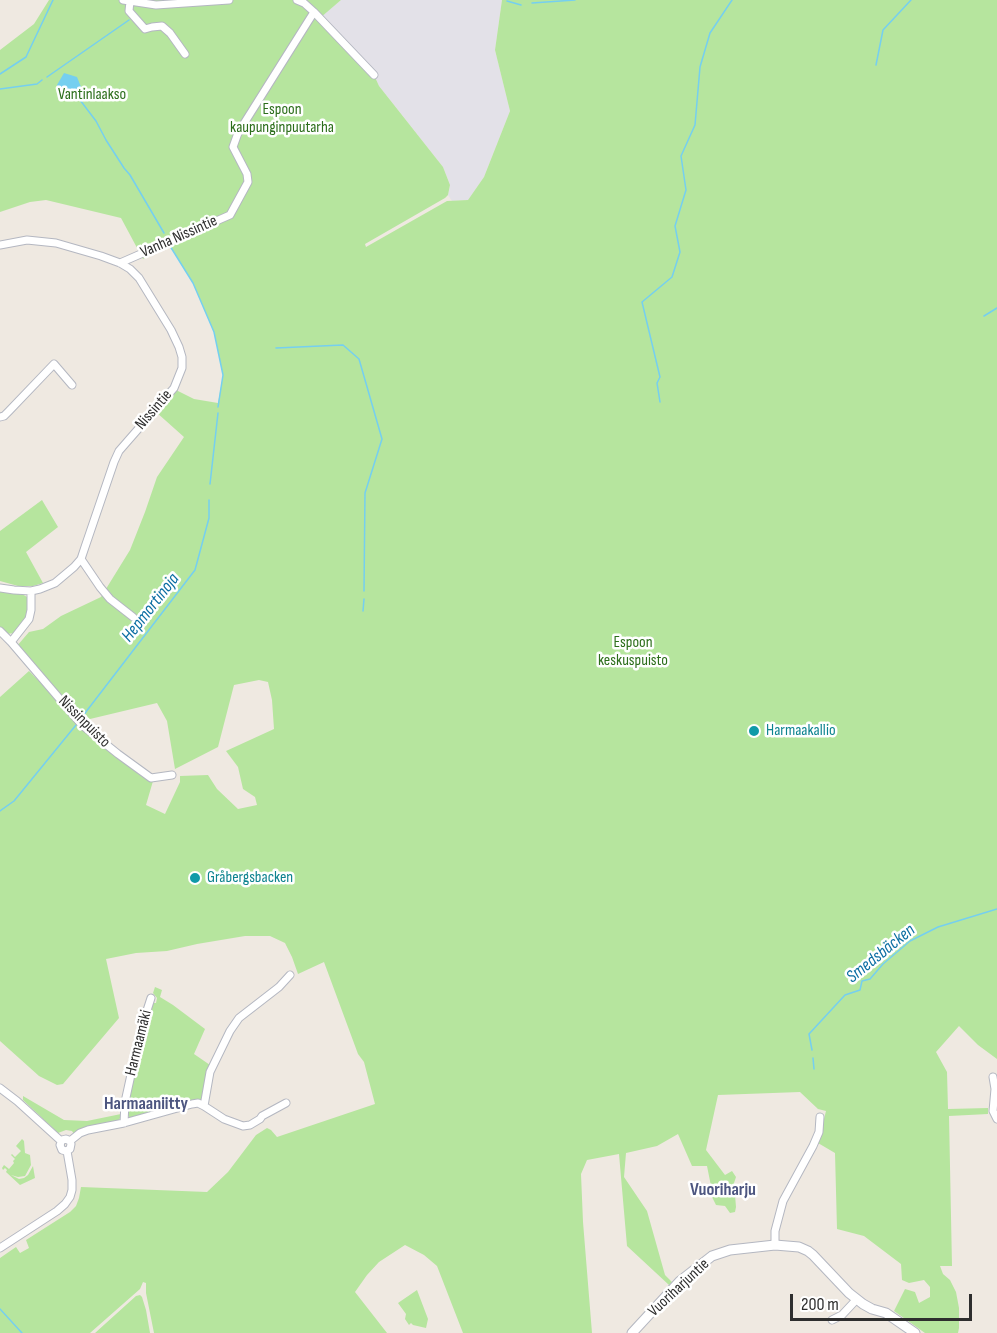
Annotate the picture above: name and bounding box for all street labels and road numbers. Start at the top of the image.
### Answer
street label: Vanha Nissintie [138,212,220,262]
street label: Nissintie [131,386,177,434]
street label: Nissinpuisto [54,692,114,752]
street label: Harmaamäki [122,1008,156,1078]
street label: Vuoriharjuntie [645,1255,713,1321]

